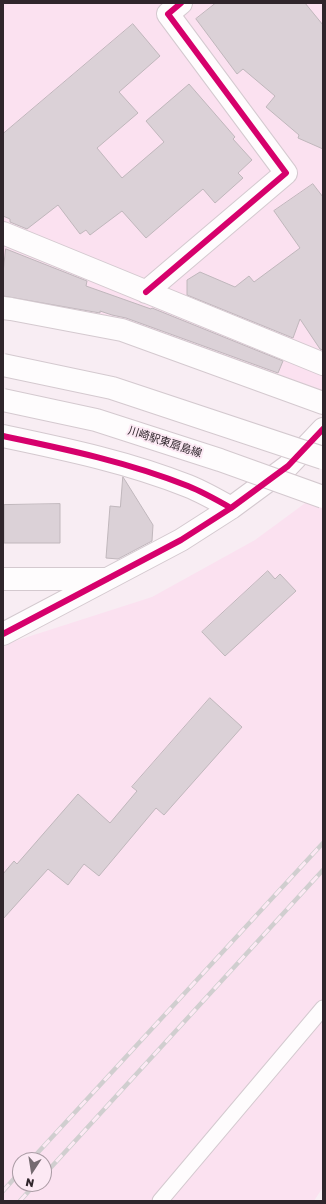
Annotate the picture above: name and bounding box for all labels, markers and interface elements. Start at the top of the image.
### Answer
street label: 川崎駅東扇島線 [126,424,204,460]
north arrow [12,1152,52,1192]
text: N [24,1176,35,1190]

